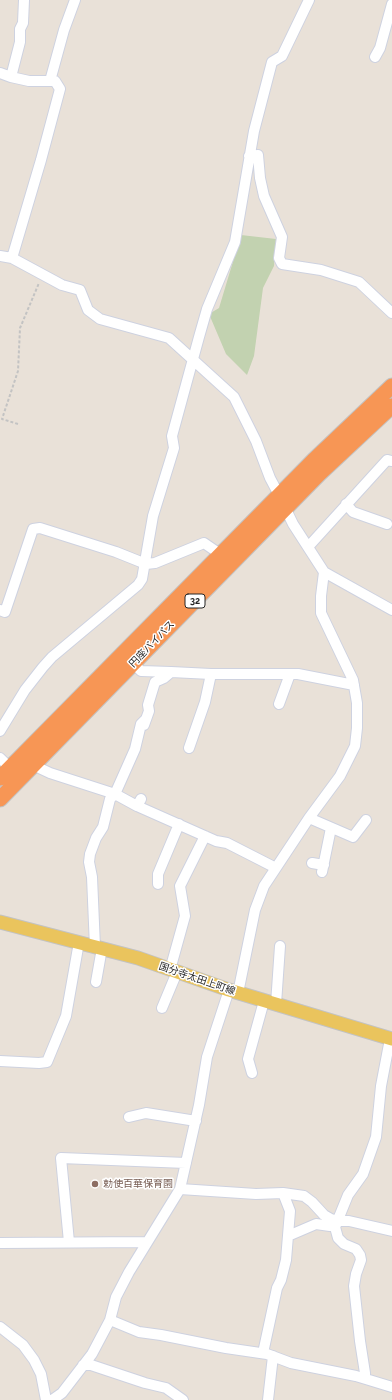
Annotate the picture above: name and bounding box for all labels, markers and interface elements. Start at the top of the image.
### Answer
road number: 32 [185,594,205,608]
street label: 円座バイパス [127,618,177,670]
street label: 国分寺太田上町線 [157,960,237,998]
place label: 勅使百華保育園 [103,1178,173,1190]
marker: 勅使百華保育園 [90,1179,100,1189]

